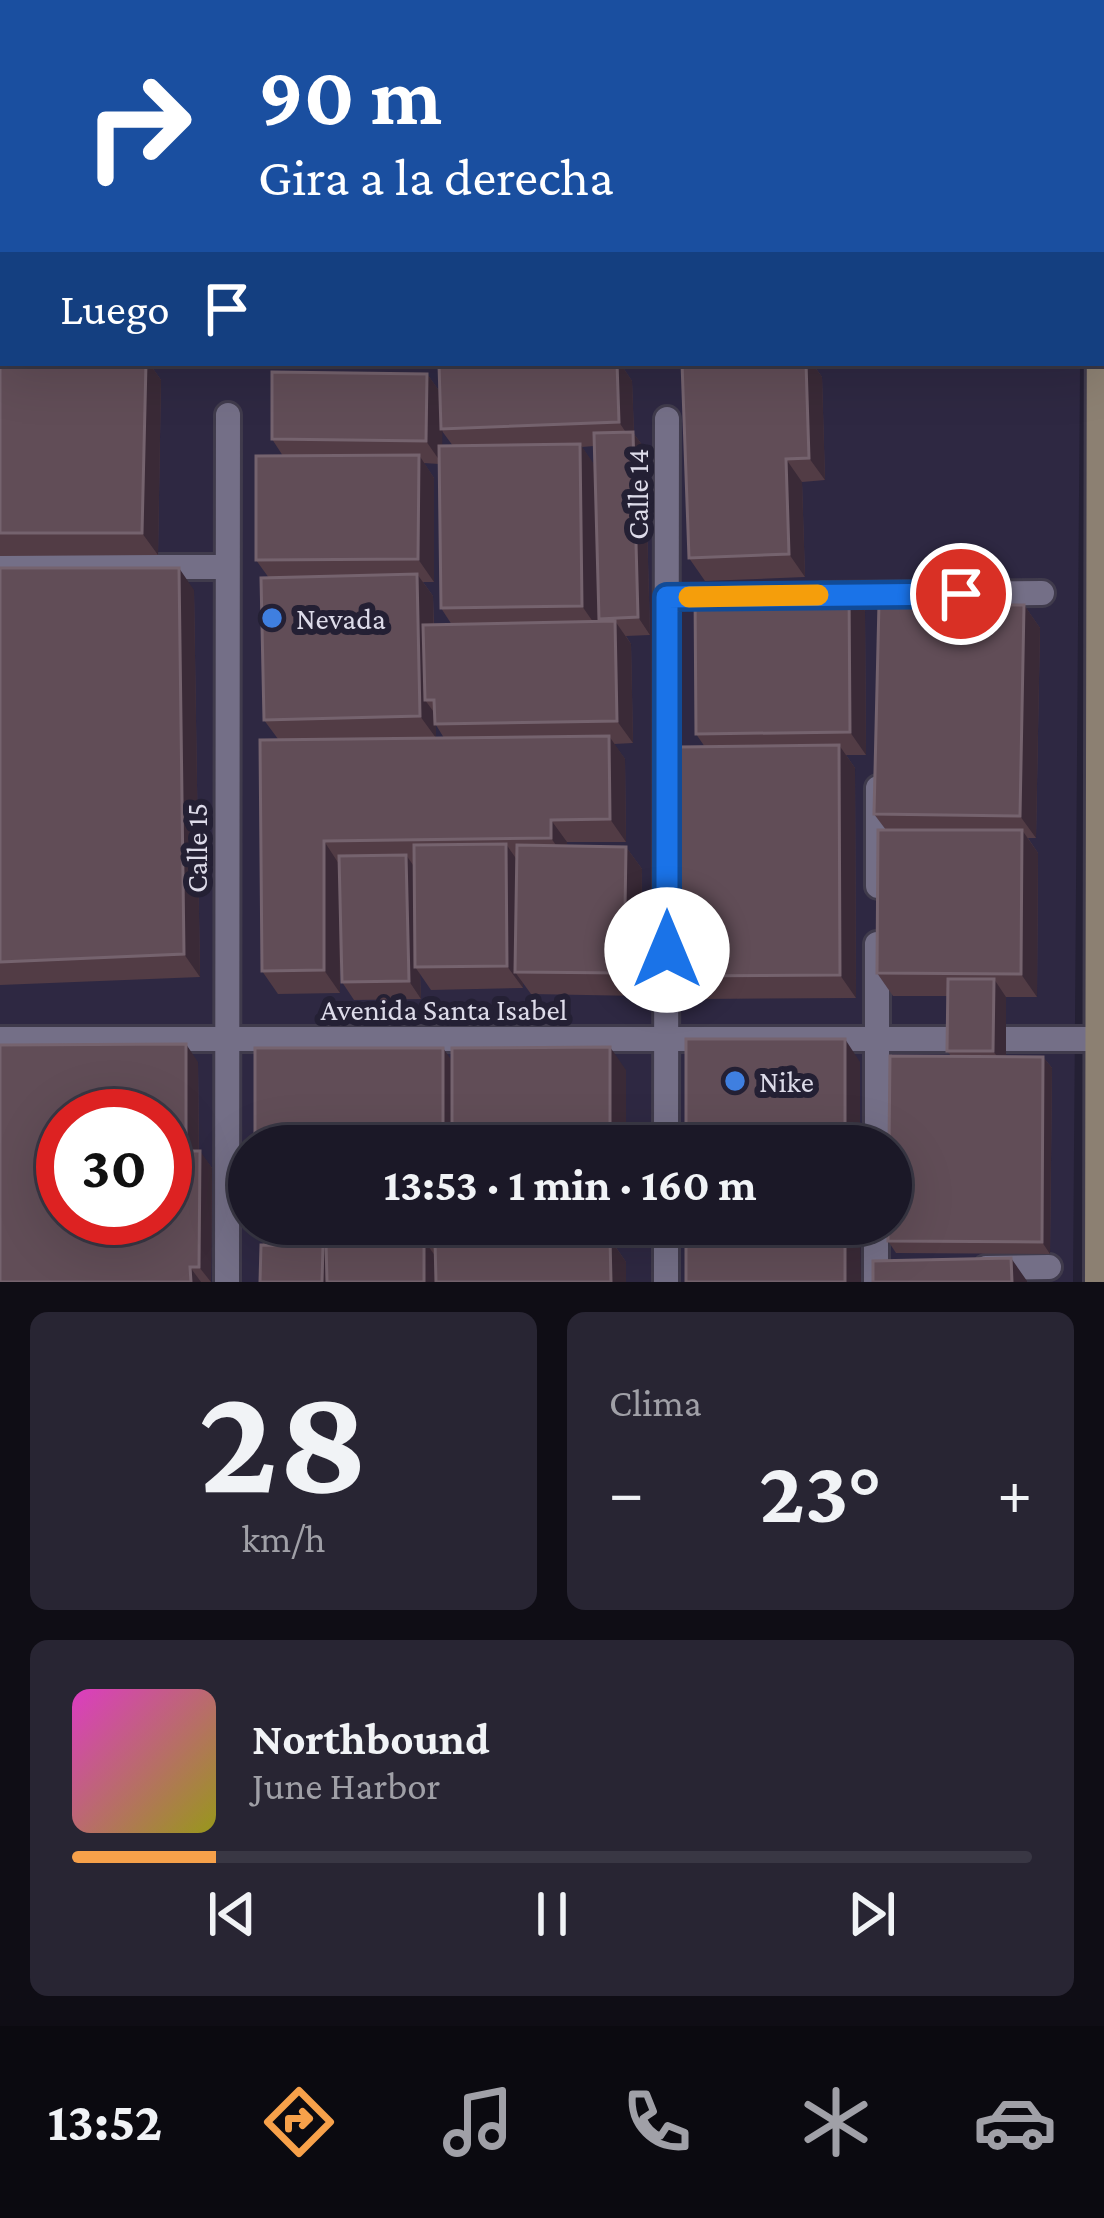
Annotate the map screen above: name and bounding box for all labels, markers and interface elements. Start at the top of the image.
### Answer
icon: right [60,48,216,204]
text: 90 m [258,49,442,142]
text: Gira a la derecha [258,147,614,207]
icon: arrive [194,276,260,342]
text: Luego [60,284,170,334]
street label: Calle 14 [621,448,654,540]
pin [910,543,1012,645]
icon: arrive [928,561,994,627]
place label: Nevada [296,602,386,635]
marker: Nevada [259,605,285,631]
street label: Calle 15 [180,803,213,893]
position arrow [604,887,730,1013]
street label: Avenida Santa Isabel [321,993,568,1026]
place label: Nike [759,1065,814,1098]
marker: Nike [722,1068,748,1094]
speed limit sign: 30 [36,1089,192,1245]
text: 13:53 · 1 min · 160 m [383,1160,757,1210]
text: 28 [198,1352,369,1526]
text: Clima [609,1381,702,1424]
text: 23° [759,1441,882,1541]
text: − [609,1455,644,1528]
text: + [997,1455,1032,1528]
text: km/h [241,1517,326,1560]
text: Northbound [252,1714,490,1764]
text: June Harbor [252,1764,440,1807]
icon: previous [199,1881,265,1947]
icon: pause [519,1881,585,1947]
icon: next [839,1881,905,1947]
icon: directions [257,2080,341,2164]
icon: music [436,2080,520,2164]
icon: phone [615,2080,699,2164]
icon: climate [794,2080,878,2164]
icon: car [973,2080,1057,2164]
text: 13:52 [47,2092,162,2152]

